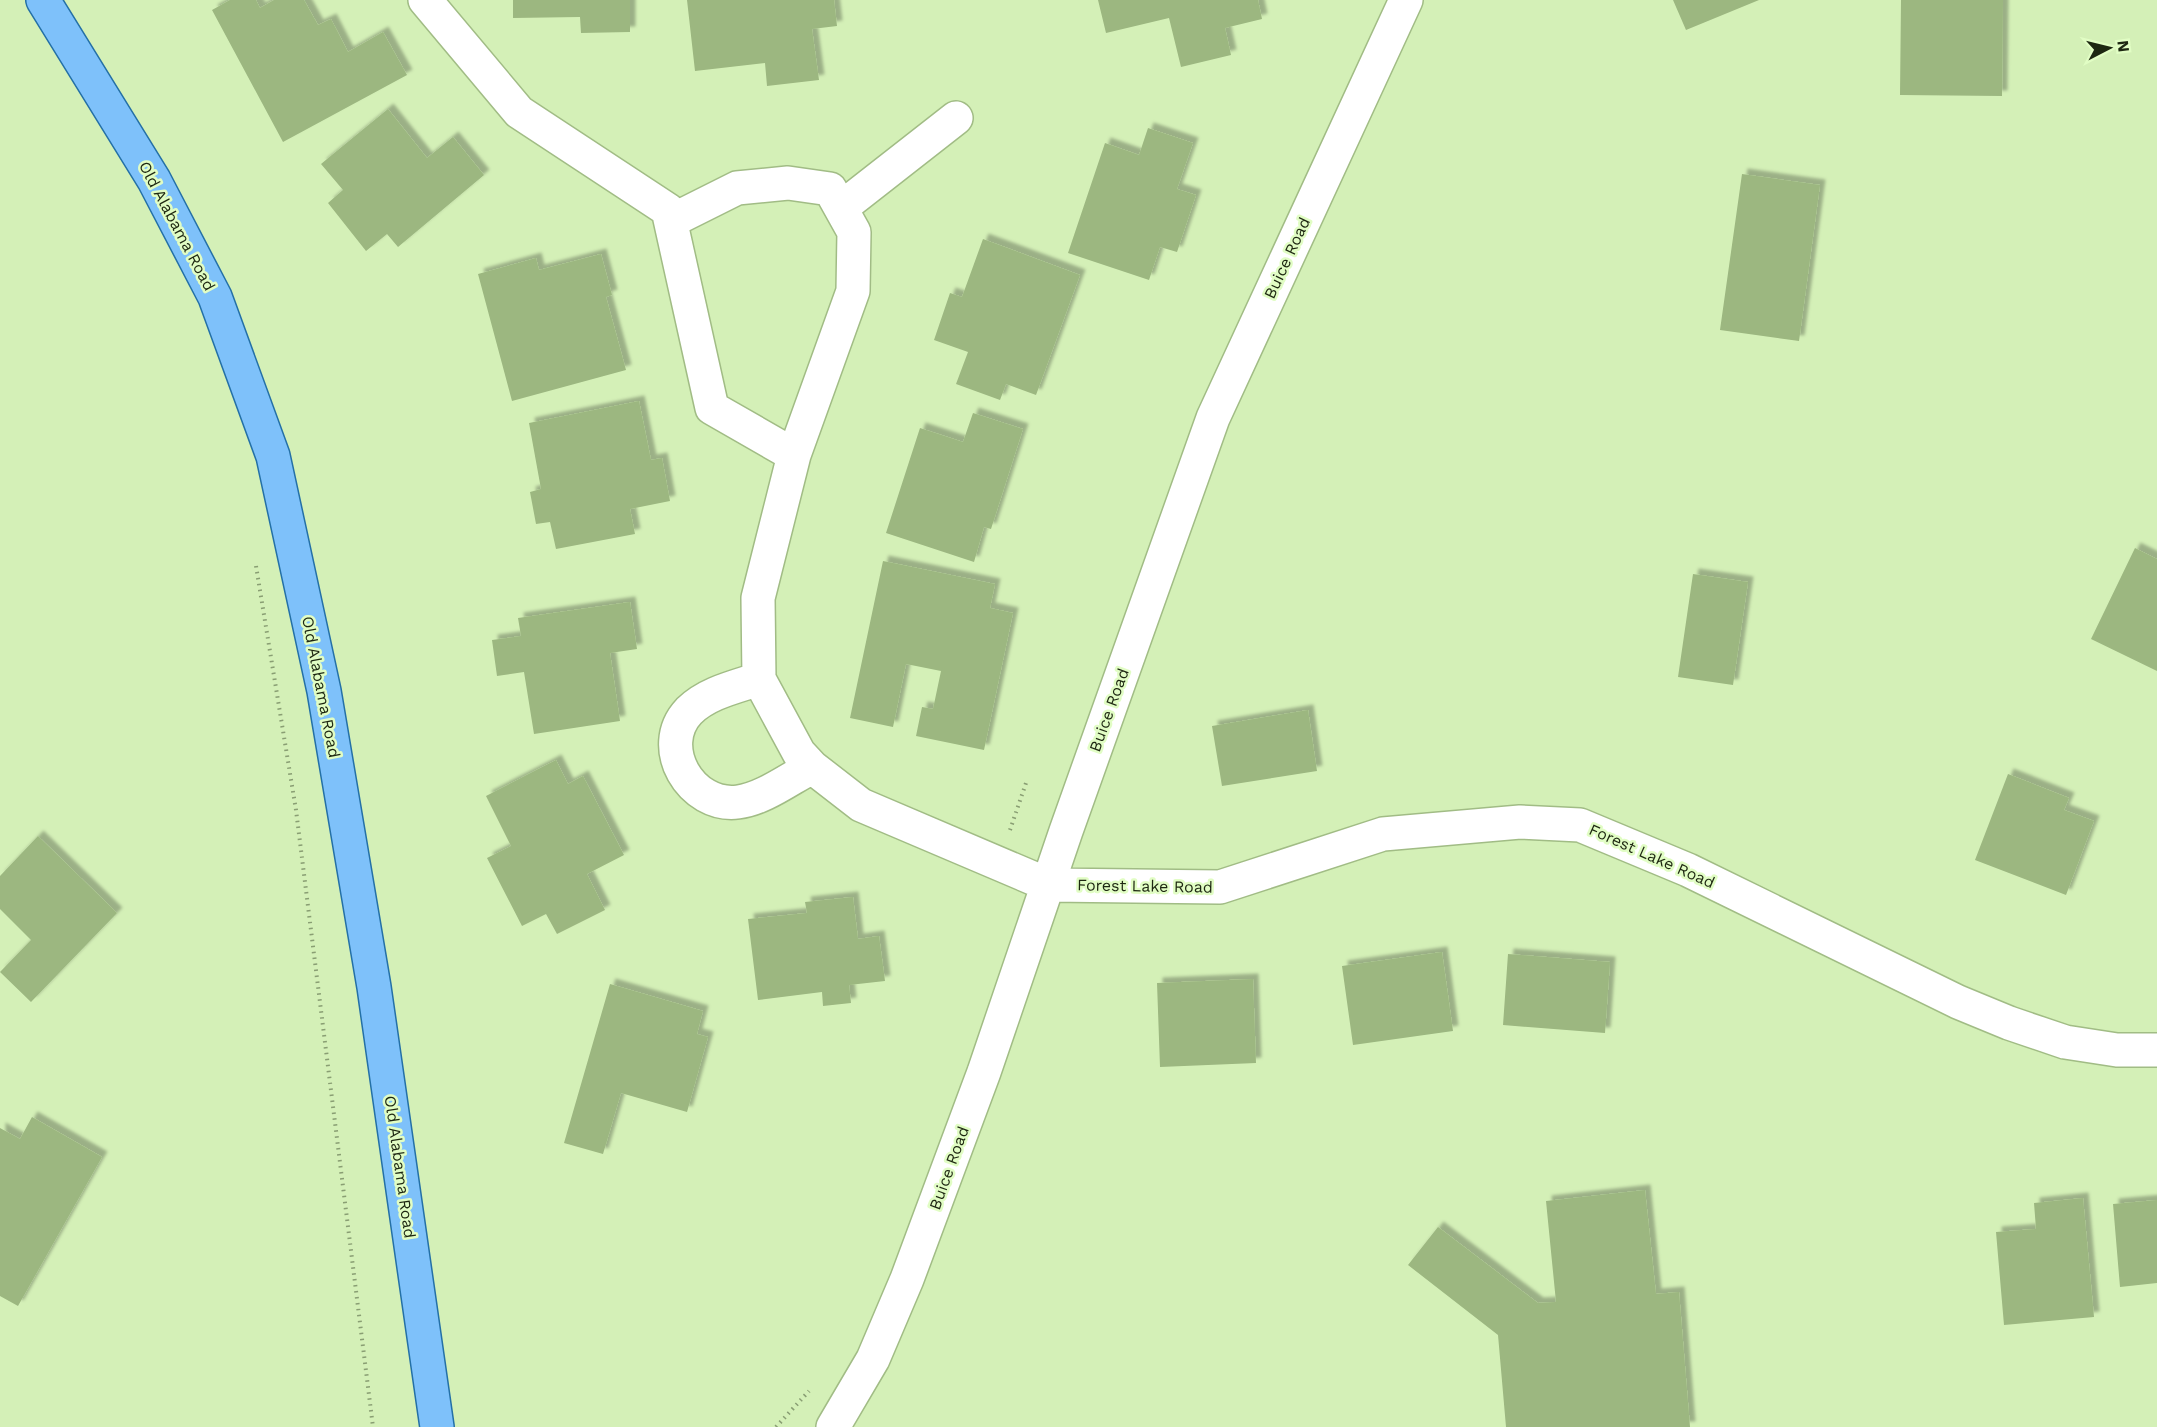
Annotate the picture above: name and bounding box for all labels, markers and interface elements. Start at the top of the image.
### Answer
north arrow [2079,18,2139,78]
text: N [2113,39,2134,53]
street label: Old Alabama Road [135,158,219,294]
street label: Buice Road [1260,214,1314,302]
street label: Old Alabama Road [298,615,344,759]
street label: Buice Road [1085,666,1133,754]
street label: Forest Lake Road [1586,820,1718,892]
street label: Forest Lake Road [1077,875,1213,897]
street label: Old Alabama Road [381,1094,419,1240]
street label: Buice Road [925,1124,973,1212]

